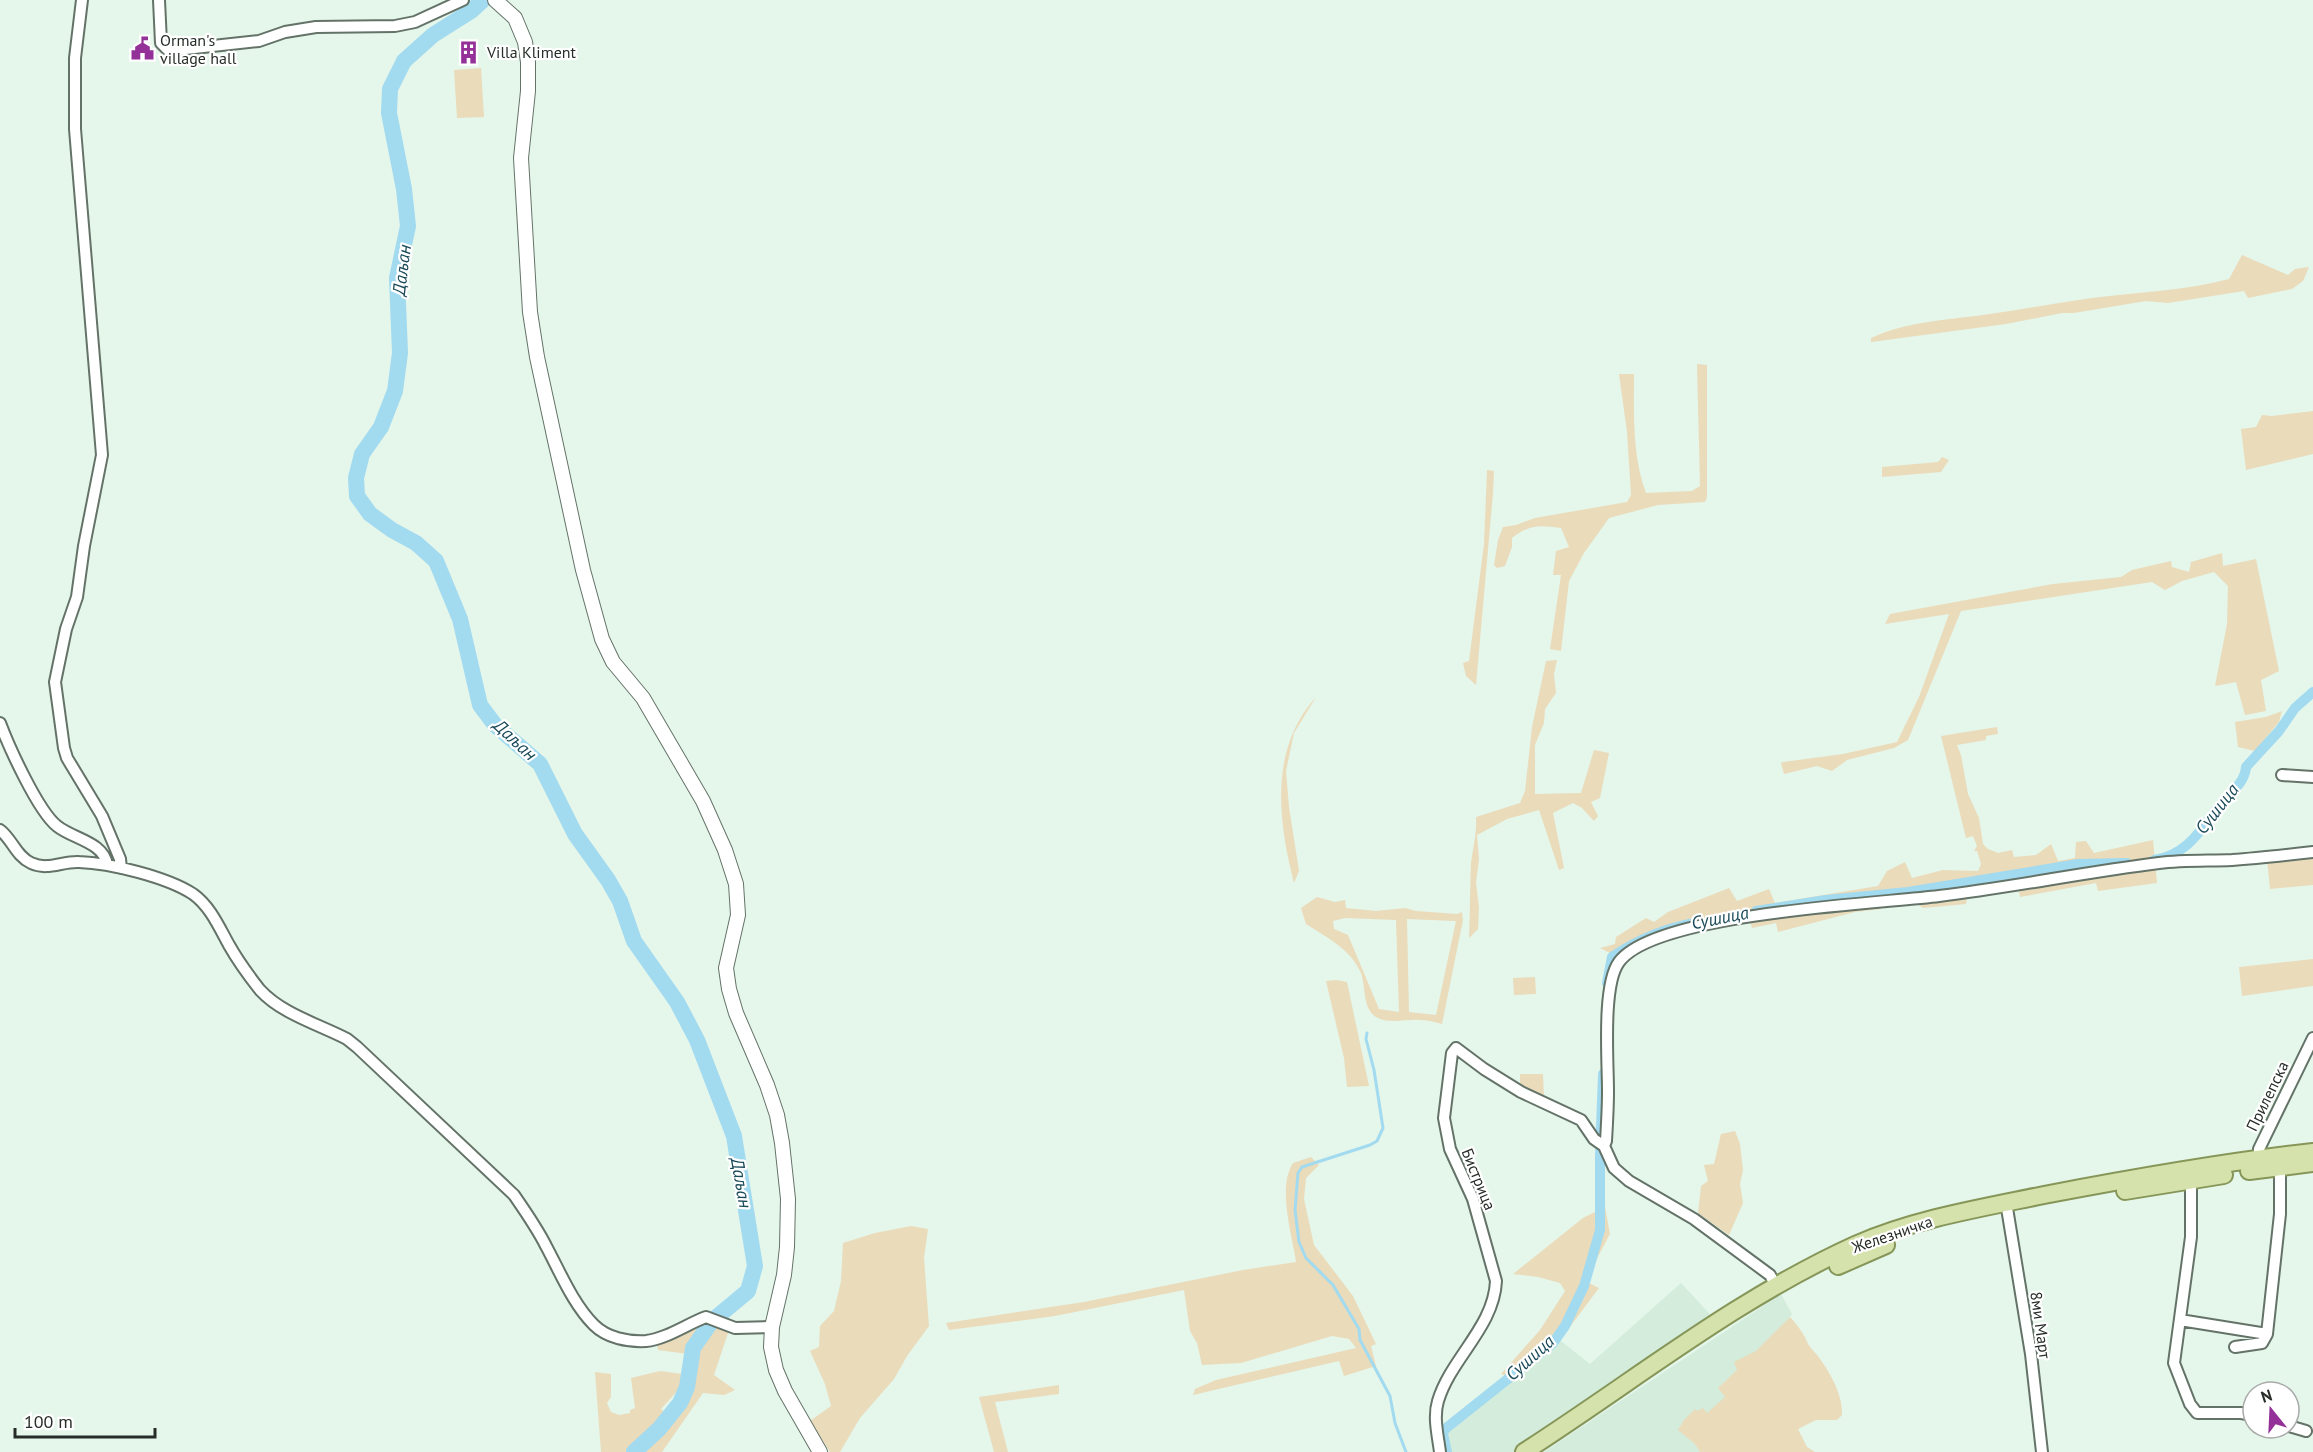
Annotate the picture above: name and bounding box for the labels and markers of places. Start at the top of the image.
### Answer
place label: Orman's village hall [160,30,237,68]
public building icon: Orman's village hall [129,36,155,62]
building icon: Villa Kliment [456,39,482,65]
place label: Villa Kliment [486,42,577,62]

